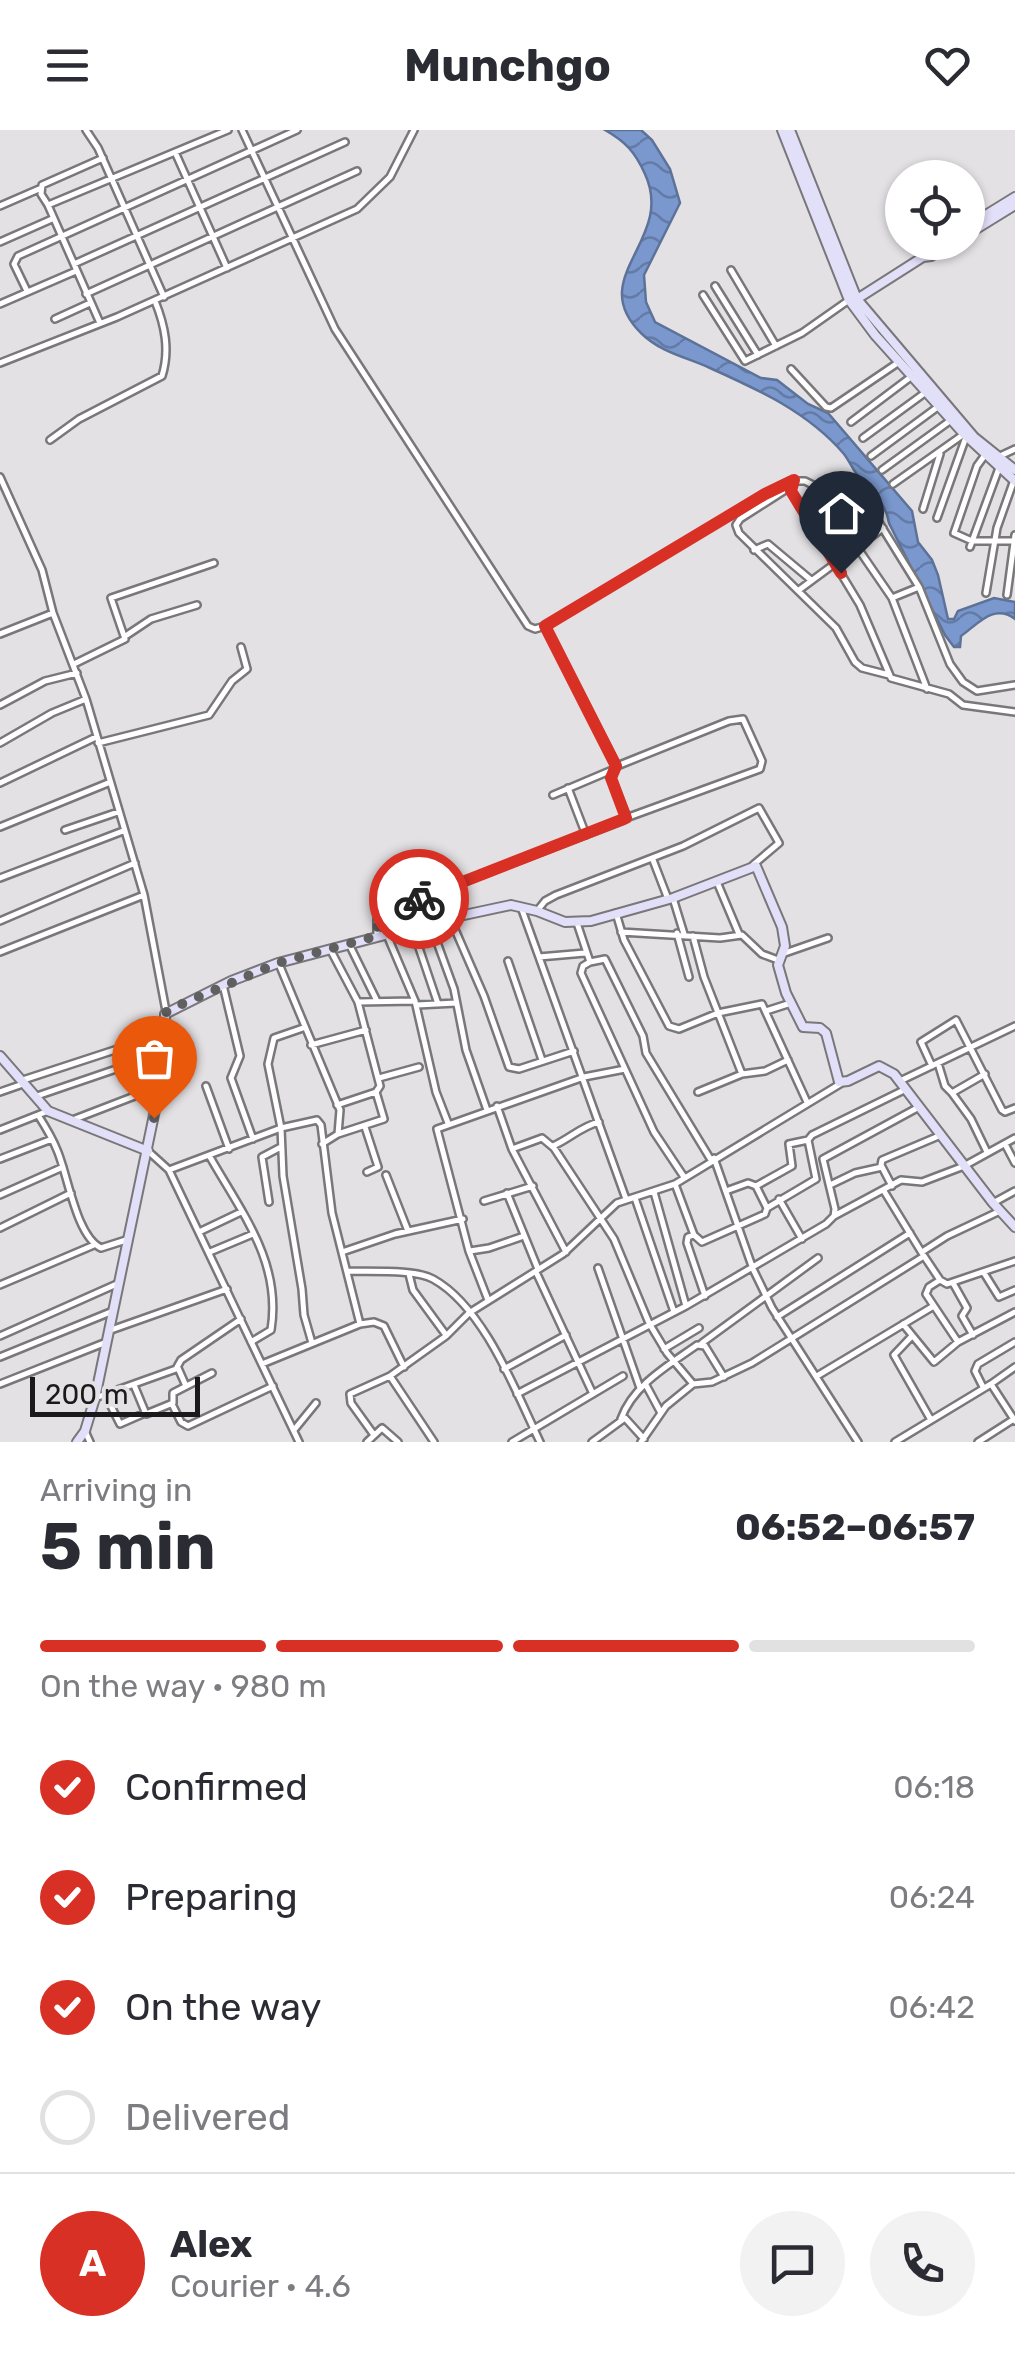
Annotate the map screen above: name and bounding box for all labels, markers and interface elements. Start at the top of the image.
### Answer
icon: menu [40,38,95,93]
icon: heart [920,38,975,93]
text: Munchgo [404,39,611,92]
map controls [885,160,985,260]
button: locate [885,160,985,260]
pin [799,471,884,574]
icon: home [814,486,869,541]
courier [369,849,469,949]
icon: bike [392,872,447,927]
pin [112,1016,197,1119]
icon: bag [127,1031,182,1086]
scale bar [30,1372,200,1416]
text: 200 m [45,1378,129,1411]
text: Arriving in [40,1471,192,1509]
text: 06:52–06:57 [735,1504,975,1550]
text: 5 min [40,1508,216,1585]
text: On the way · 980 m [40,1667,327,1705]
icon: check [40,1760,95,1815]
text: Confirmed [125,1764,308,1810]
text: 06:18 [893,1768,975,1806]
icon: check [40,1870,95,1925]
text: Preparing [125,1874,298,1920]
text: 06:24 [889,1878,975,1916]
icon: check [40,1980,95,2035]
text: On the way [125,1984,321,2030]
text: 06:42 [889,1988,975,2026]
text: Delivered [125,2094,290,2140]
button: chat [740,2211,845,2316]
button: phone [870,2211,975,2316]
text: Alex [170,2221,252,2267]
text: A [79,2240,106,2286]
text: Courier · 4.6 [170,2267,351,2305]

